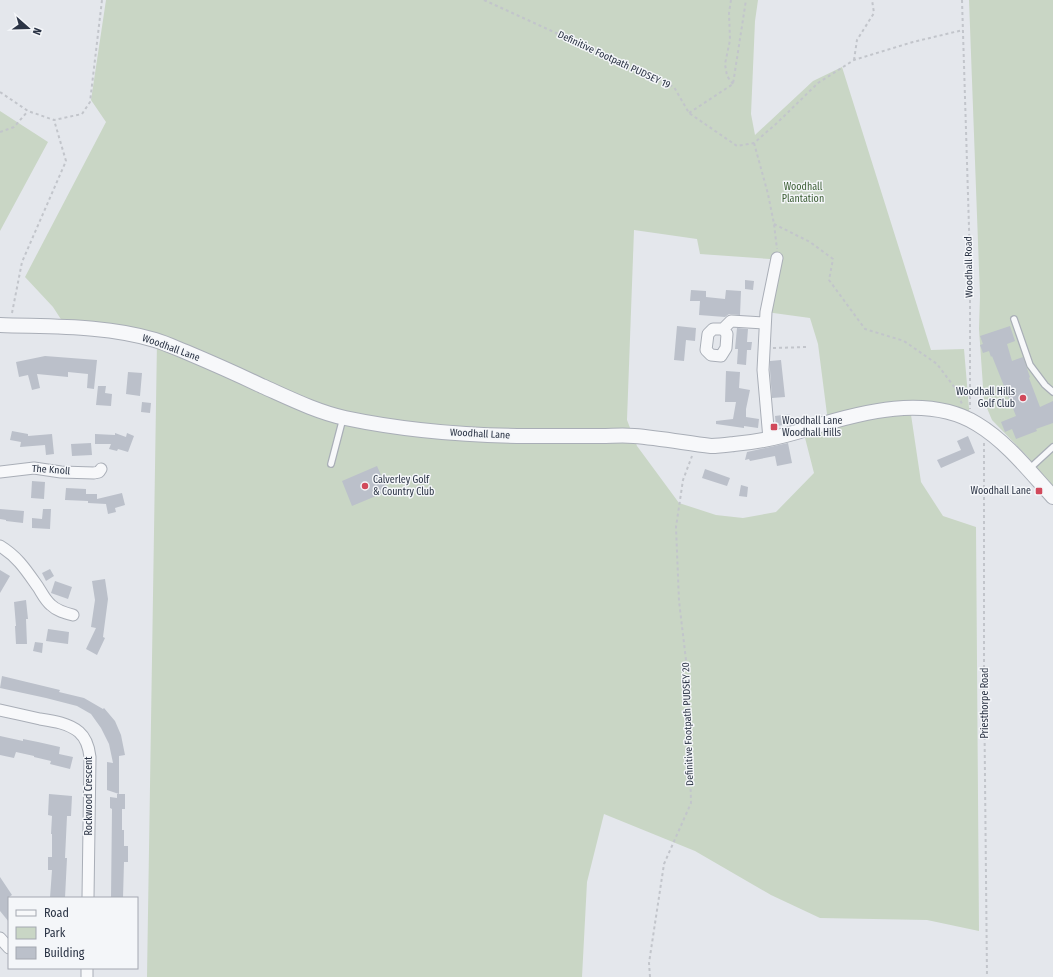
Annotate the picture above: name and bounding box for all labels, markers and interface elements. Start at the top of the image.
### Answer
north arrow [8,8,48,48]
text: N [30,26,44,37]
street label: Definitive Footpath PUDSEY 19 [556,29,672,91]
park label: Woodhall Plantation [782,181,824,205]
street label: Woodhall Road [962,236,976,298]
street label: Woodhall Lane [141,332,201,364]
place label: Woodhall Hills Golf Club [956,386,1015,410]
marker: Woodhall Hills Golf Club [1018,393,1028,403]
place label: Woodhall Lane Woodhall Hills [782,415,842,439]
marker: Woodhall Lane Woodhall Hills [769,422,779,432]
street label: Woodhall Lane [450,426,511,442]
street label: The Knoll [31,463,71,477]
place label: Calverley Golf & Country Club [373,474,434,498]
marker: Calverley Golf & Country Club [360,481,370,491]
place label: Woodhall Lane [971,485,1031,497]
marker: Woodhall Lane [1034,486,1044,496]
street label: Definitive Footpath PUDSEY 20 [680,662,696,786]
street label: Priesthorpe Road [979,668,991,738]
street label: Rockwood Crescent [83,756,95,836]
legend [8,897,138,969]
text: Road [44,906,69,920]
text: Park [44,926,66,940]
text: Building [44,946,85,960]

